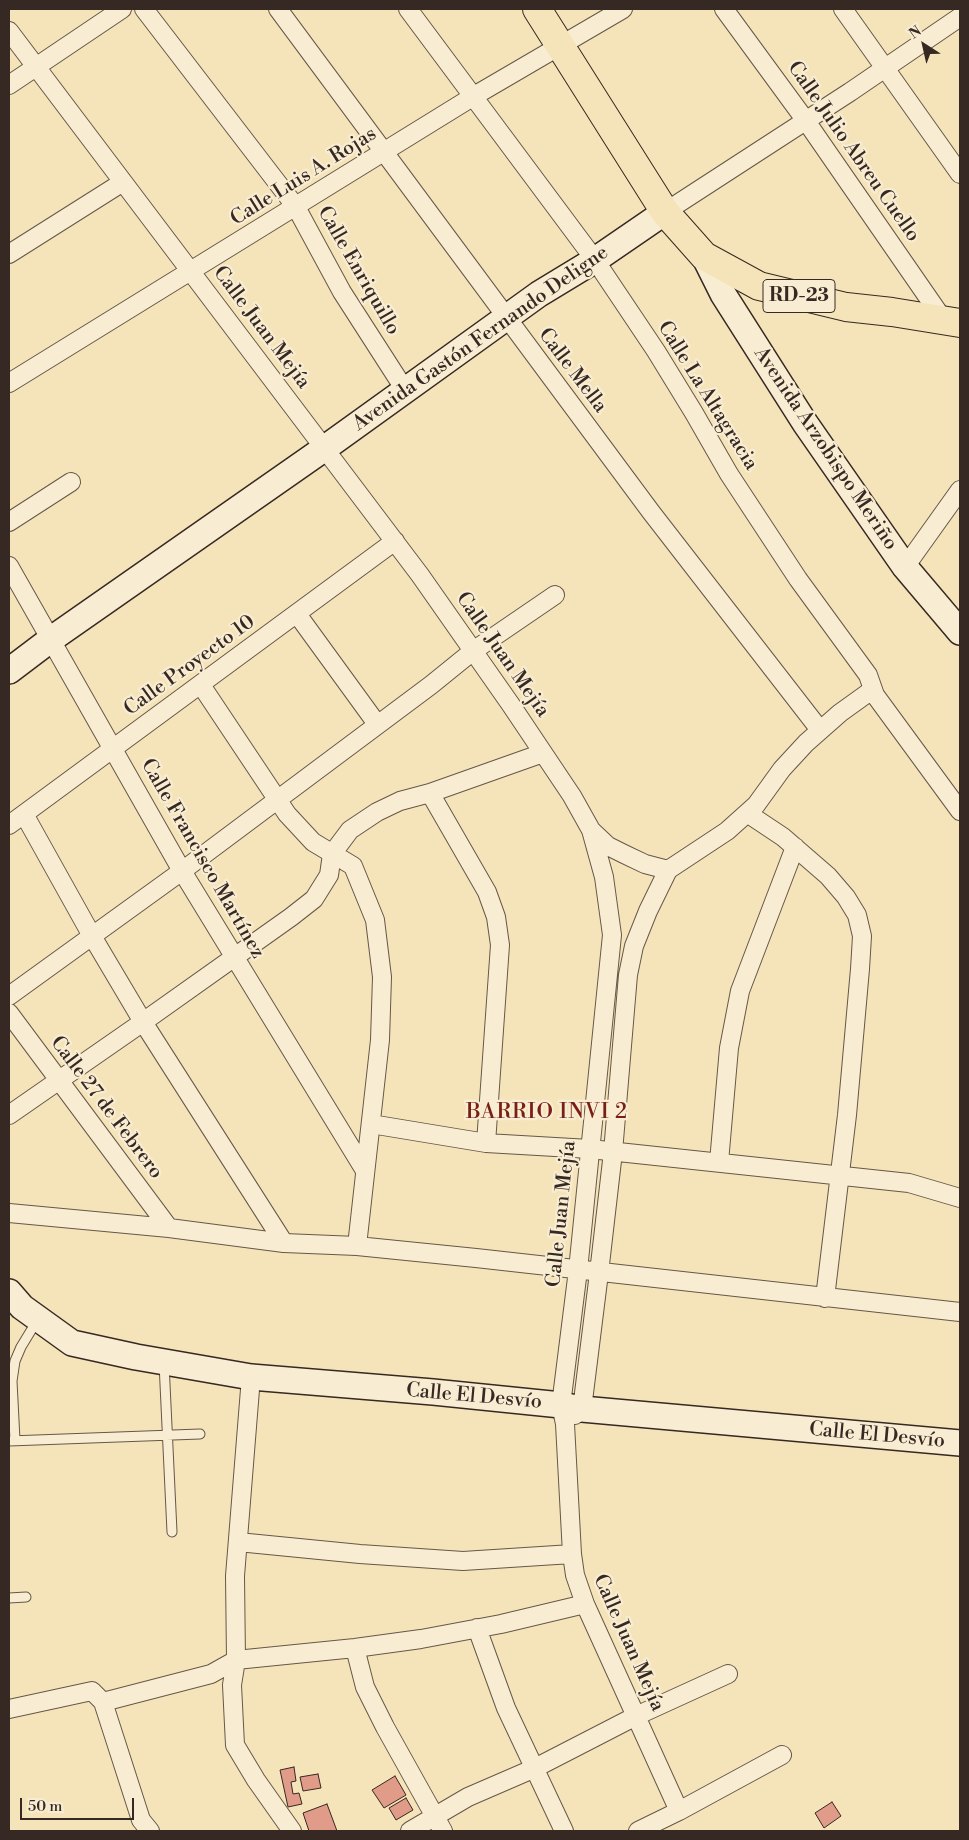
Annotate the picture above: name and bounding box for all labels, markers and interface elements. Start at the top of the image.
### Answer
north arrow [899,20,949,70]
text: N [906,22,925,43]
street label: Calle Julio Abreu Cuello [782,57,924,247]
street label: Calle Luis A. Rojas [227,122,381,232]
street label: Calle Enriquillo [311,202,405,340]
street label: Avenida Gastón Fernando Deligne [349,241,613,437]
street label: Calle Juan Mejía [207,262,315,394]
road number: RD-23 [763,280,835,312]
street label: Calle La Altagracia [652,317,762,475]
street label: Calle Mella [532,324,612,418]
street label: Avenida Arzobispo Meriño [748,343,902,555]
street label: Calle Juan Mejía [450,588,554,722]
street label: Calle Proyecto 10 [120,610,260,722]
street label: Calle Francisco Martínez [135,755,269,963]
street label: Calle 27 de Febrero [44,1032,168,1184]
district label: BARRIO INVI 2 [464,1100,630,1126]
street label: Calle Juan Mejía [542,1140,582,1288]
street label: Calle El Desvío [405,1379,543,1415]
street label: Calle El Desvío [808,1418,946,1454]
street label: Calle Juan Mejía [587,1571,669,1715]
scale bar [22,1788,136,1820]
text: 50 m [28,1797,62,1816]

